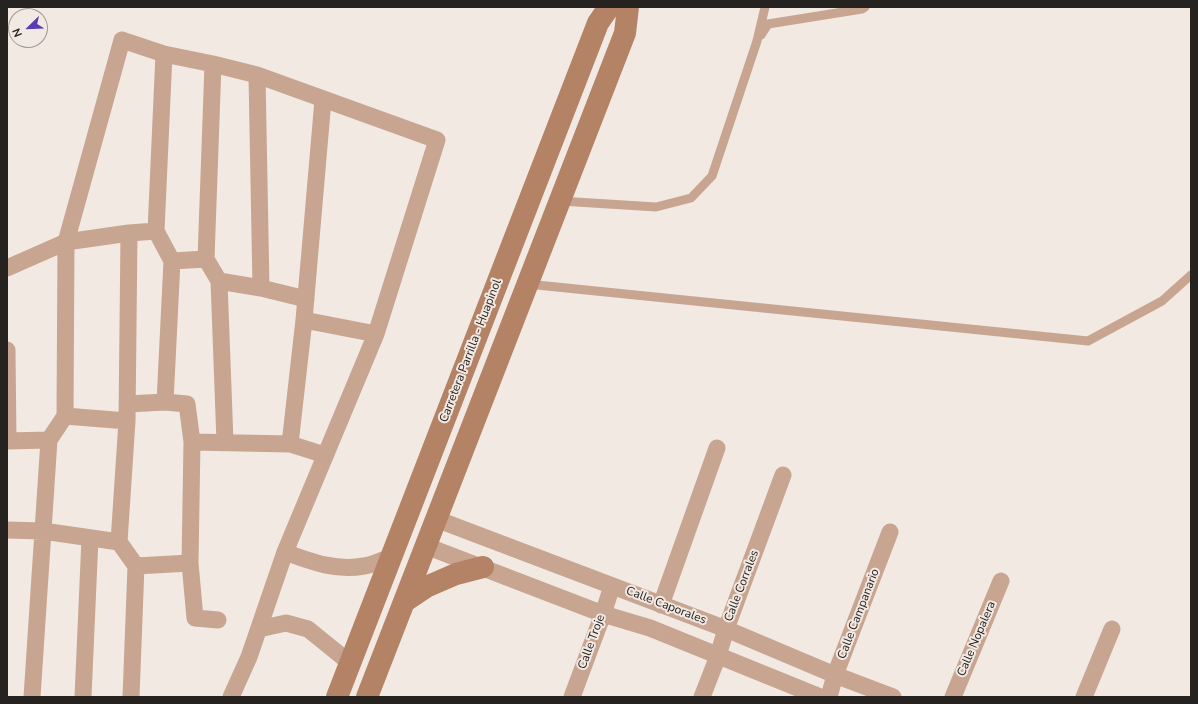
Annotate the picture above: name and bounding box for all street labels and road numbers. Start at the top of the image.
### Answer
street label: Carretera Parrilla - Huapinol [437,277,505,425]
street label: Calle Corrales [722,548,762,624]
street label: Calle Campanario [835,567,883,661]
street label: Calle Caporales [624,584,708,628]
street label: Calle Nopalera [955,599,999,679]
street label: Calle Troje [575,613,609,671]

